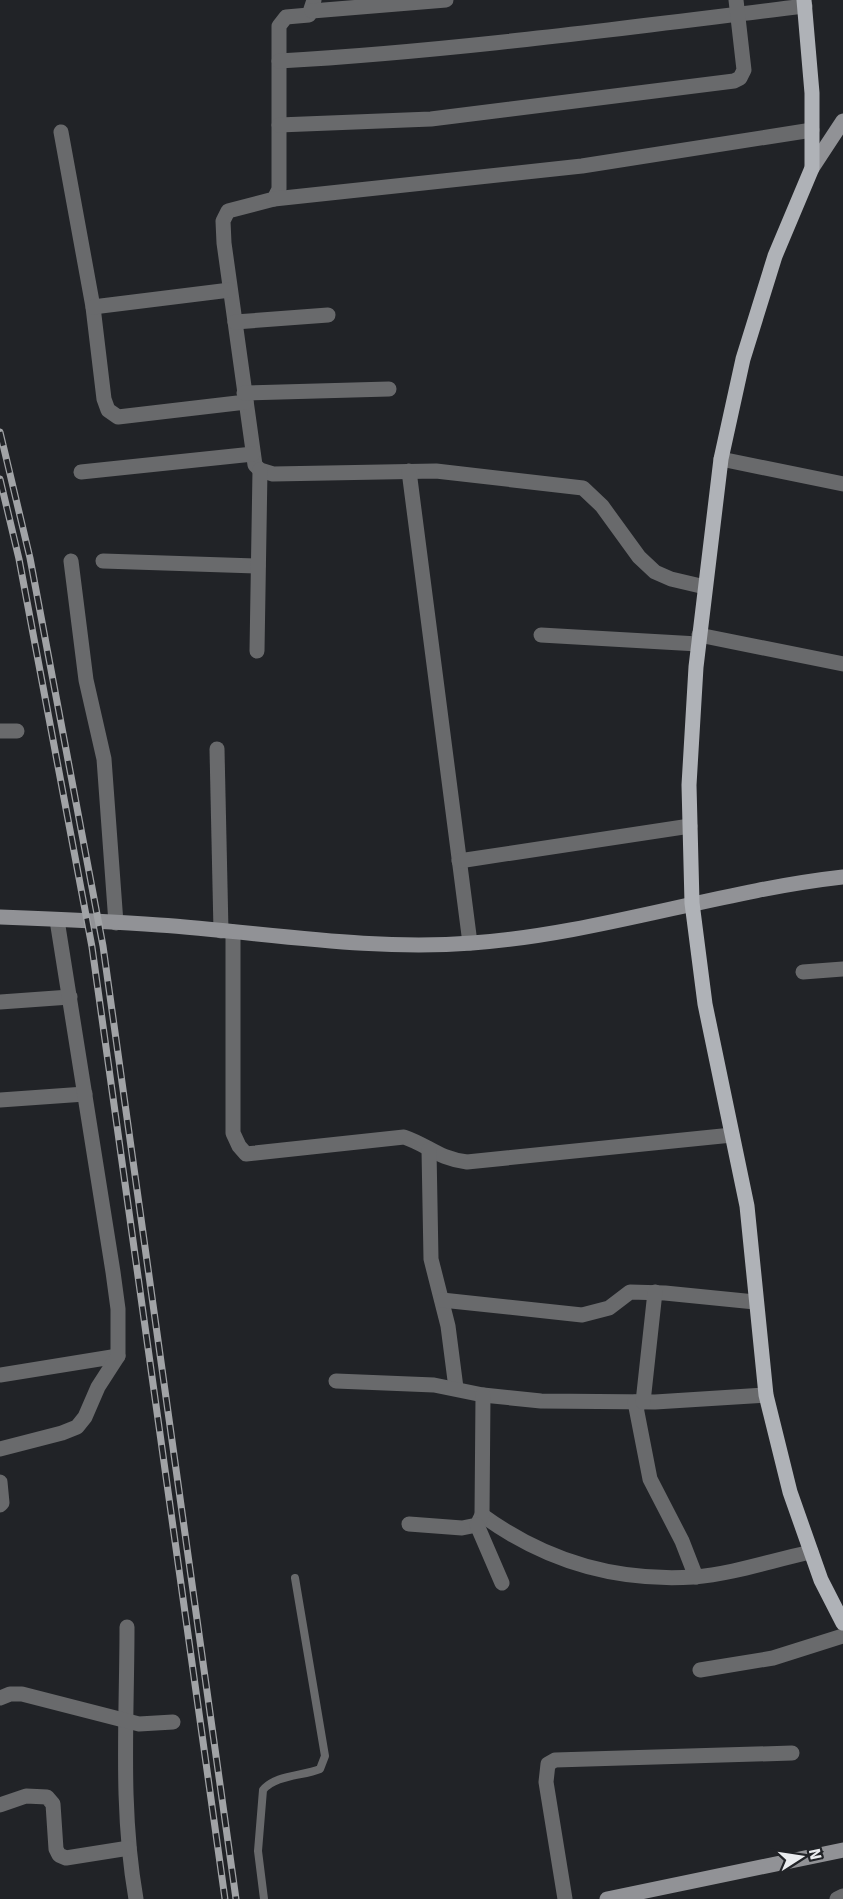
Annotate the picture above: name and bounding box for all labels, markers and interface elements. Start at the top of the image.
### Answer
north arrow [771,1827,831,1887]
text: N [804,1847,826,1862]

